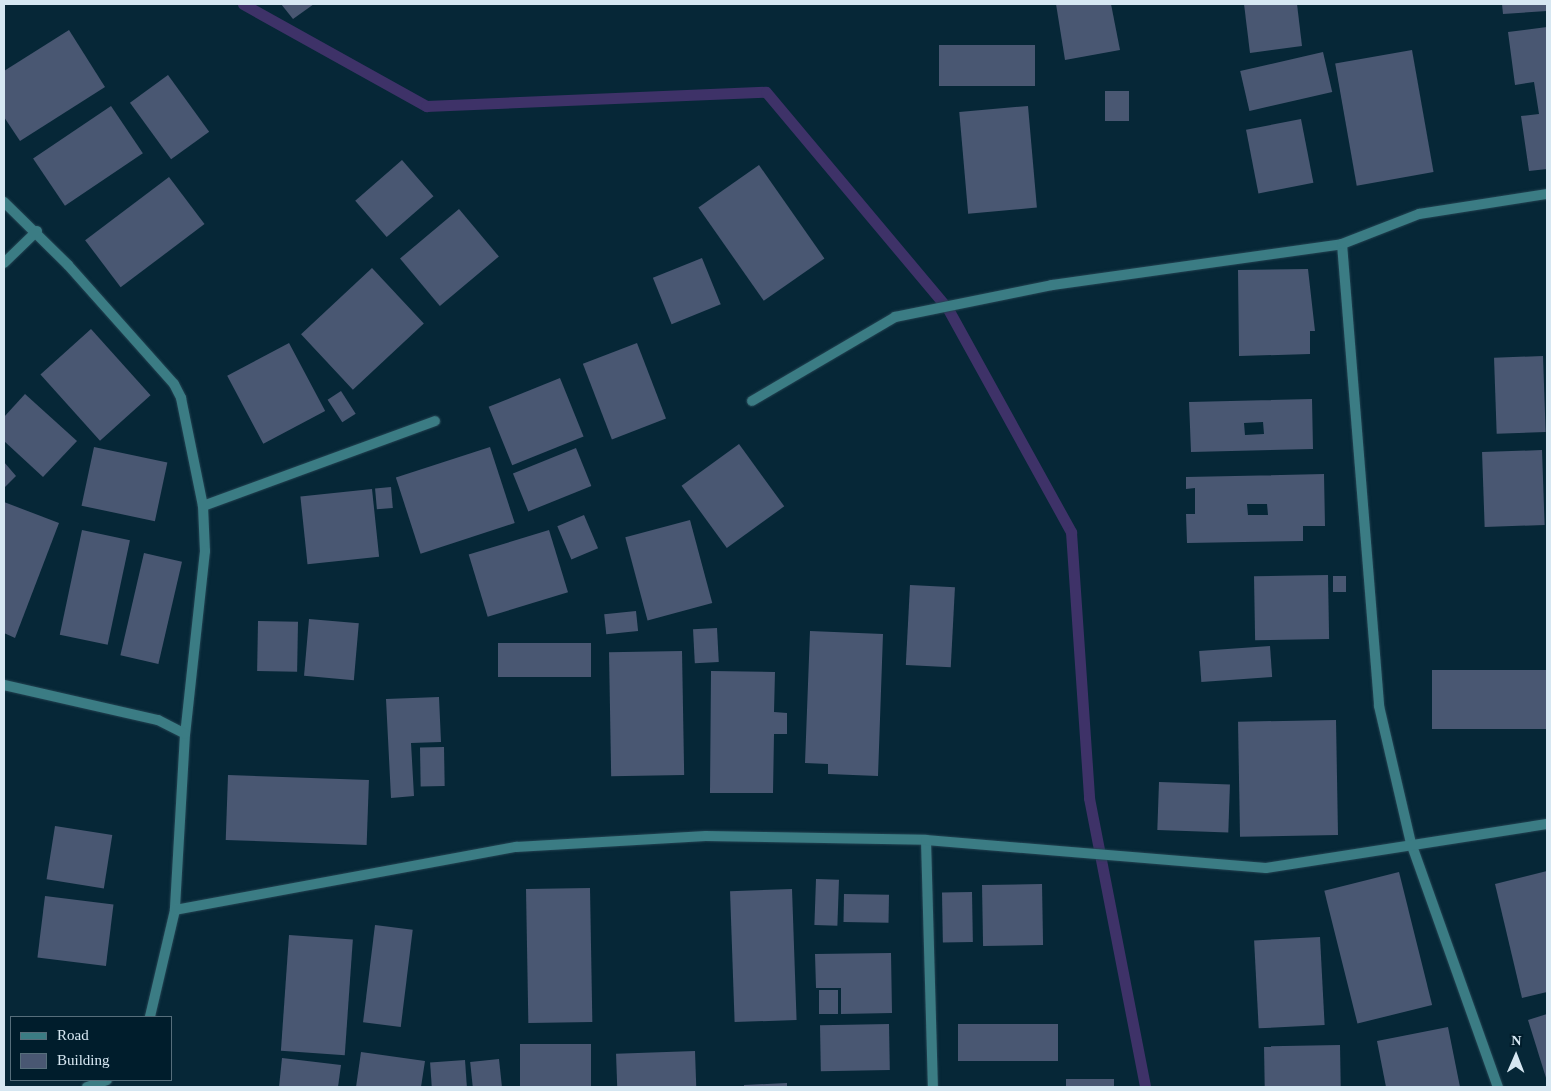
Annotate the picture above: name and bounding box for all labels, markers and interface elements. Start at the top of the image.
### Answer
legend [10,1016,172,1081]
text: Road [57,1027,89,1043]
north arrow [1491,1031,1541,1081]
text: N [1511,1033,1521,1048]
text: Building [57,1052,110,1068]

